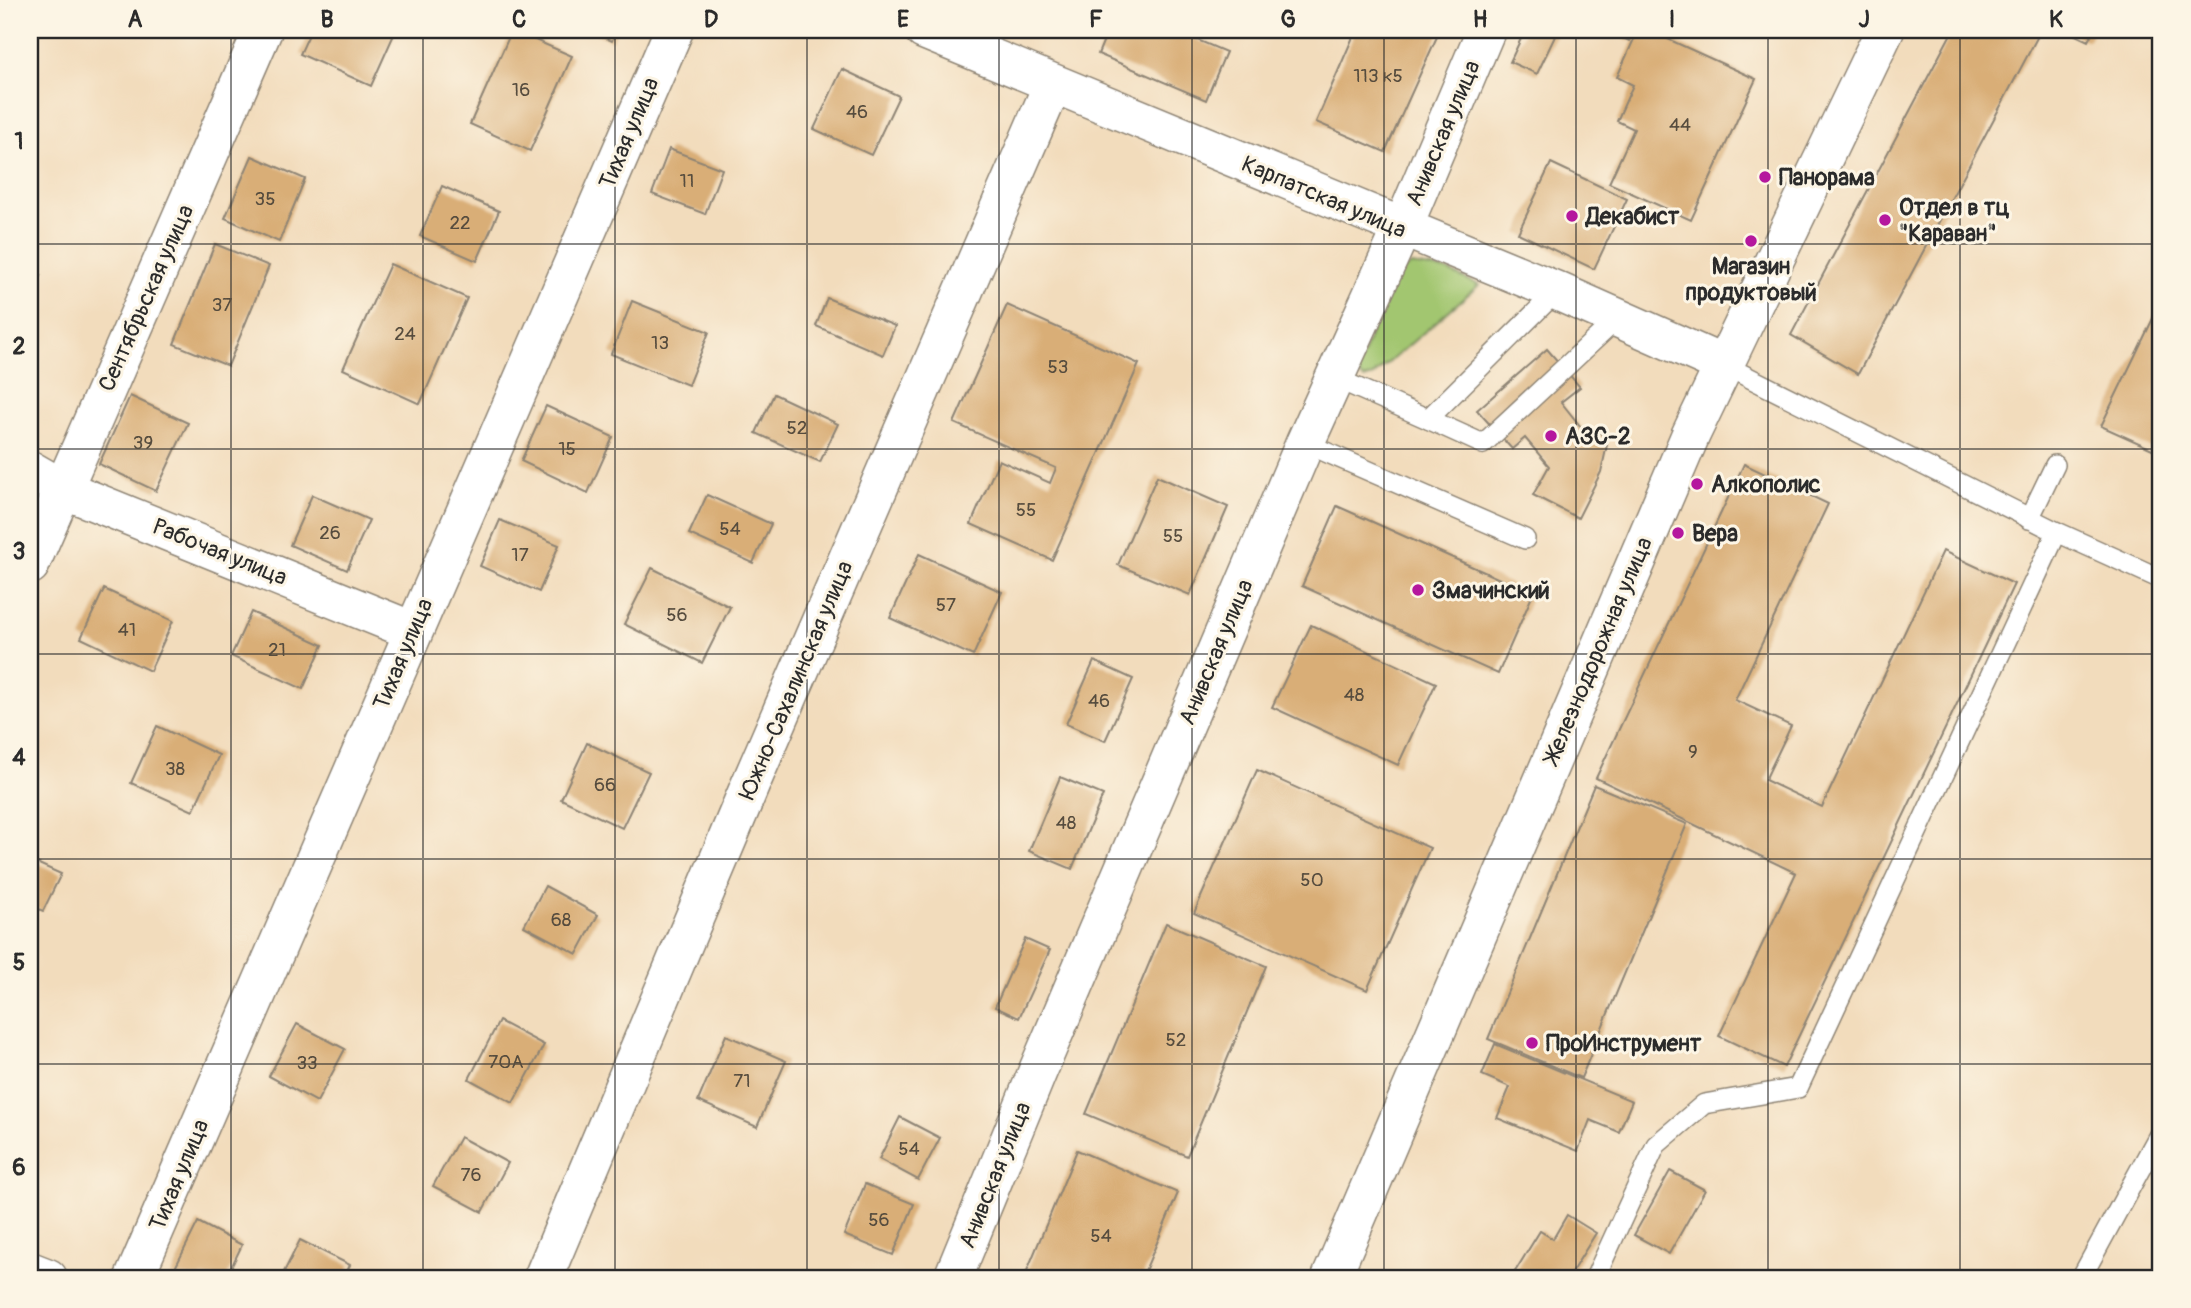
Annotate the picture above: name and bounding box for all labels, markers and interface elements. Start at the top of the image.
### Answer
text: A [128,5,143,34]
text: B [320,5,334,34]
text: C [512,5,526,34]
text: D [704,5,718,34]
text: E [897,5,909,34]
text: F [1089,5,1103,34]
text: G [1280,5,1296,34]
text: H [1473,5,1487,34]
text: I [1669,5,1675,34]
text: J [1858,5,1870,34]
text: K [2049,5,2063,34]
street label: Анивская улица [1399,56,1487,210]
house number: 113 к5 [1353,64,1403,88]
street label: Тихая улица [593,73,665,193]
house number: 16 [512,78,530,102]
house number: 46 [846,100,868,124]
house number: 44 [1669,113,1691,137]
text: 1 [15,127,24,156]
street label: Карпатская улица [1237,149,1411,245]
place label: Панорама [1779,163,1875,192]
house number: 11 [680,169,694,193]
marker: Панорама [1757,169,1773,185]
house number: 35 [255,187,275,211]
place label: Отдел в тц "Караван" [1899,193,2010,248]
street label: Сентябрьская улица [92,200,200,396]
place label: Декабист [1584,202,1680,231]
marker: Декабист [1564,208,1580,224]
house number: 22 [449,211,471,235]
marker: Отдел в тц "Караван" [1877,212,1893,228]
marker: Магазин продуктовый [1743,233,1759,249]
place label: Магазин продуктовый [1685,252,1817,307]
house number: 37 [212,293,232,317]
house number: 24 [394,322,416,346]
house number: 13 [651,331,669,355]
text: 2 [13,332,26,361]
house number: 53 [1048,355,1068,379]
house number: 52 [787,416,807,440]
place label: АЗС-2 [1565,422,1631,451]
marker: АЗС-2 [1543,428,1559,444]
house number: 39 [133,431,153,455]
house number: 15 [558,437,576,461]
place label: Алкополис [1711,470,1821,499]
marker: Алкополис [1689,476,1705,492]
house number: 55 [1016,498,1036,522]
street label: Рабочая улица [149,512,291,592]
house number: 54 [719,517,741,541]
place label: Вера [1692,519,1738,548]
house number: 26 [319,521,341,545]
house number: 55 [1163,524,1183,548]
marker: Вера [1670,525,1686,541]
street label: Железнодорожная улица [1536,533,1659,770]
text: 3 [13,537,25,566]
house number: 17 [511,543,529,567]
street label: Южно-Сахалинская улица [733,556,859,804]
street label: Анивская улица [1172,575,1260,729]
place label: Змачинский [1432,576,1550,605]
marker: Змачинский [1410,582,1426,598]
house number: 57 [936,593,956,617]
street label: Тихая улица [367,594,439,714]
house number: 56 [666,603,688,627]
house number: 41 [118,618,136,642]
house number: 21 [268,638,286,662]
house number: 48 [1344,683,1364,707]
house number: 46 [1088,689,1110,713]
house number: 9 [1688,740,1698,764]
text: 4 [12,743,26,772]
house number: 38 [165,757,185,781]
house number: 66 [594,773,616,797]
house number: 48 [1056,811,1076,835]
house number: 50 [1300,868,1324,892]
house number: 68 [551,908,571,932]
text: 5 [13,948,25,977]
house number: 52 [1166,1028,1186,1052]
place label: ПроИнструмент [1546,1029,1702,1058]
marker: ПроИнструмент [1524,1035,1540,1051]
house number: 70А [488,1050,524,1074]
house number: 33 [296,1051,318,1075]
house number: 71 [733,1069,751,1093]
street label: Анивская улица [952,1098,1038,1252]
street label: Тихая улица [143,1115,215,1235]
house number: 54 [898,1137,920,1161]
text: 6 [12,1153,26,1182]
house number: 76 [460,1163,482,1187]
house number: 56 [868,1208,890,1232]
house number: 54 [1090,1224,1112,1248]

